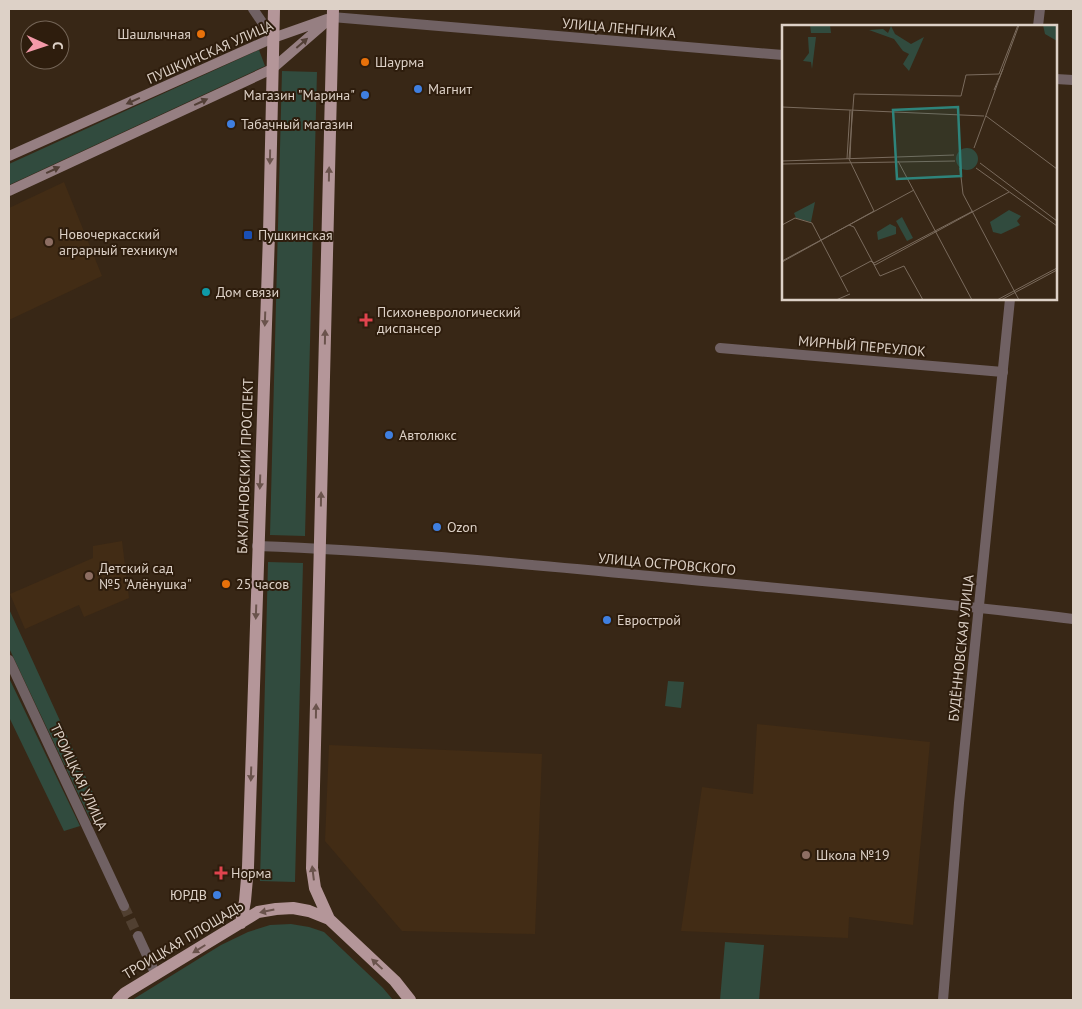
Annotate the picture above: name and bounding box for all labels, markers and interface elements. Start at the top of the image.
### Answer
street label: УЛИЦА ЛЕНГНИКА [561,14,677,42]
street label: ПУШКИНСКАЯ УЛИЦА [144,16,277,88]
north arrow [20,20,70,70]
place label: Шашлычная [117,25,191,43]
inset map [782,25,1057,300]
marker: Шашлычная [195,28,207,40]
one-way arrow [296,38,308,49]
text: С [49,41,67,50]
place label: Шаурма [375,53,424,71]
marker: Шаурма [359,56,371,68]
place label: Магнит [428,80,472,98]
marker: Магнит [412,83,424,95]
place label: Магазин "Марина" [244,86,355,104]
marker: Магазин "Марина" [359,89,371,101]
one-way arrow [126,97,140,105]
one-way arrow [194,98,208,106]
place label: Табачный магазин [241,115,353,133]
marker: Табачный магазин [225,118,237,130]
one-way arrow [266,149,274,165]
one-way arrow [46,166,60,174]
one-way arrow [325,166,333,182]
place label: Новочеркасский аграрный техникум [59,225,178,259]
place label: Пушкинская [258,226,333,244]
marker: Пушкинская [242,229,254,241]
marker: Новочеркасский аграрный техникум [43,236,55,248]
place label: Дом связи [216,283,279,301]
marker: Дом связи [200,286,212,298]
place label: Психоневрологический диспансер [377,303,521,337]
one-way arrow [261,312,269,328]
marker: Психоневрологический диспансер [359,313,373,327]
one-way arrow [321,329,329,345]
street label: МИРНЫЙ ПЕРЕУЛОК [797,331,927,361]
street label: БАКЛАНОВСКИЙ ПРОСПЕКТ [233,378,257,554]
place label: Автолюкс [399,426,457,444]
marker: Автолюкс [383,429,395,441]
one-way arrow [255,474,263,490]
one-way arrow [317,491,325,507]
place label: Ozon [447,518,477,536]
marker: Ozon [431,521,443,533]
street label: УЛИЦА ОСТРОВСКОГО [597,549,737,579]
place label: Детский сад №5 "Алёнушка" [99,559,192,593]
marker: Детский сад №5 "Алёнушка" [83,570,95,582]
street label: БУДЁННОВСКАЯ УЛИЦА [944,573,978,722]
place label: 25 часов [236,575,289,593]
marker: 25 часов [220,578,232,590]
one-way arrow [251,604,259,620]
place label: Еврострой [617,611,681,629]
marker: Еврострой [601,614,613,626]
one-way arrow [312,703,320,719]
street label: ТРОИЦКАЯ УЛИЦА [46,721,112,834]
one-way arrow [247,766,255,782]
place label: Школа №19 [816,846,890,864]
marker: Школа №19 [800,849,812,861]
place label: Норма [231,864,272,882]
one-way arrow [309,865,317,881]
marker: Норма [215,867,227,879]
place label: ЮРДВ [170,886,207,904]
marker: ЮРДВ [211,889,223,901]
street label: ТРОИЦКАЯ ПЛОЩАДЬ [119,897,247,983]
one-way arrow [258,907,274,915]
one-way arrow [193,944,206,953]
one-way arrow [372,958,384,970]

